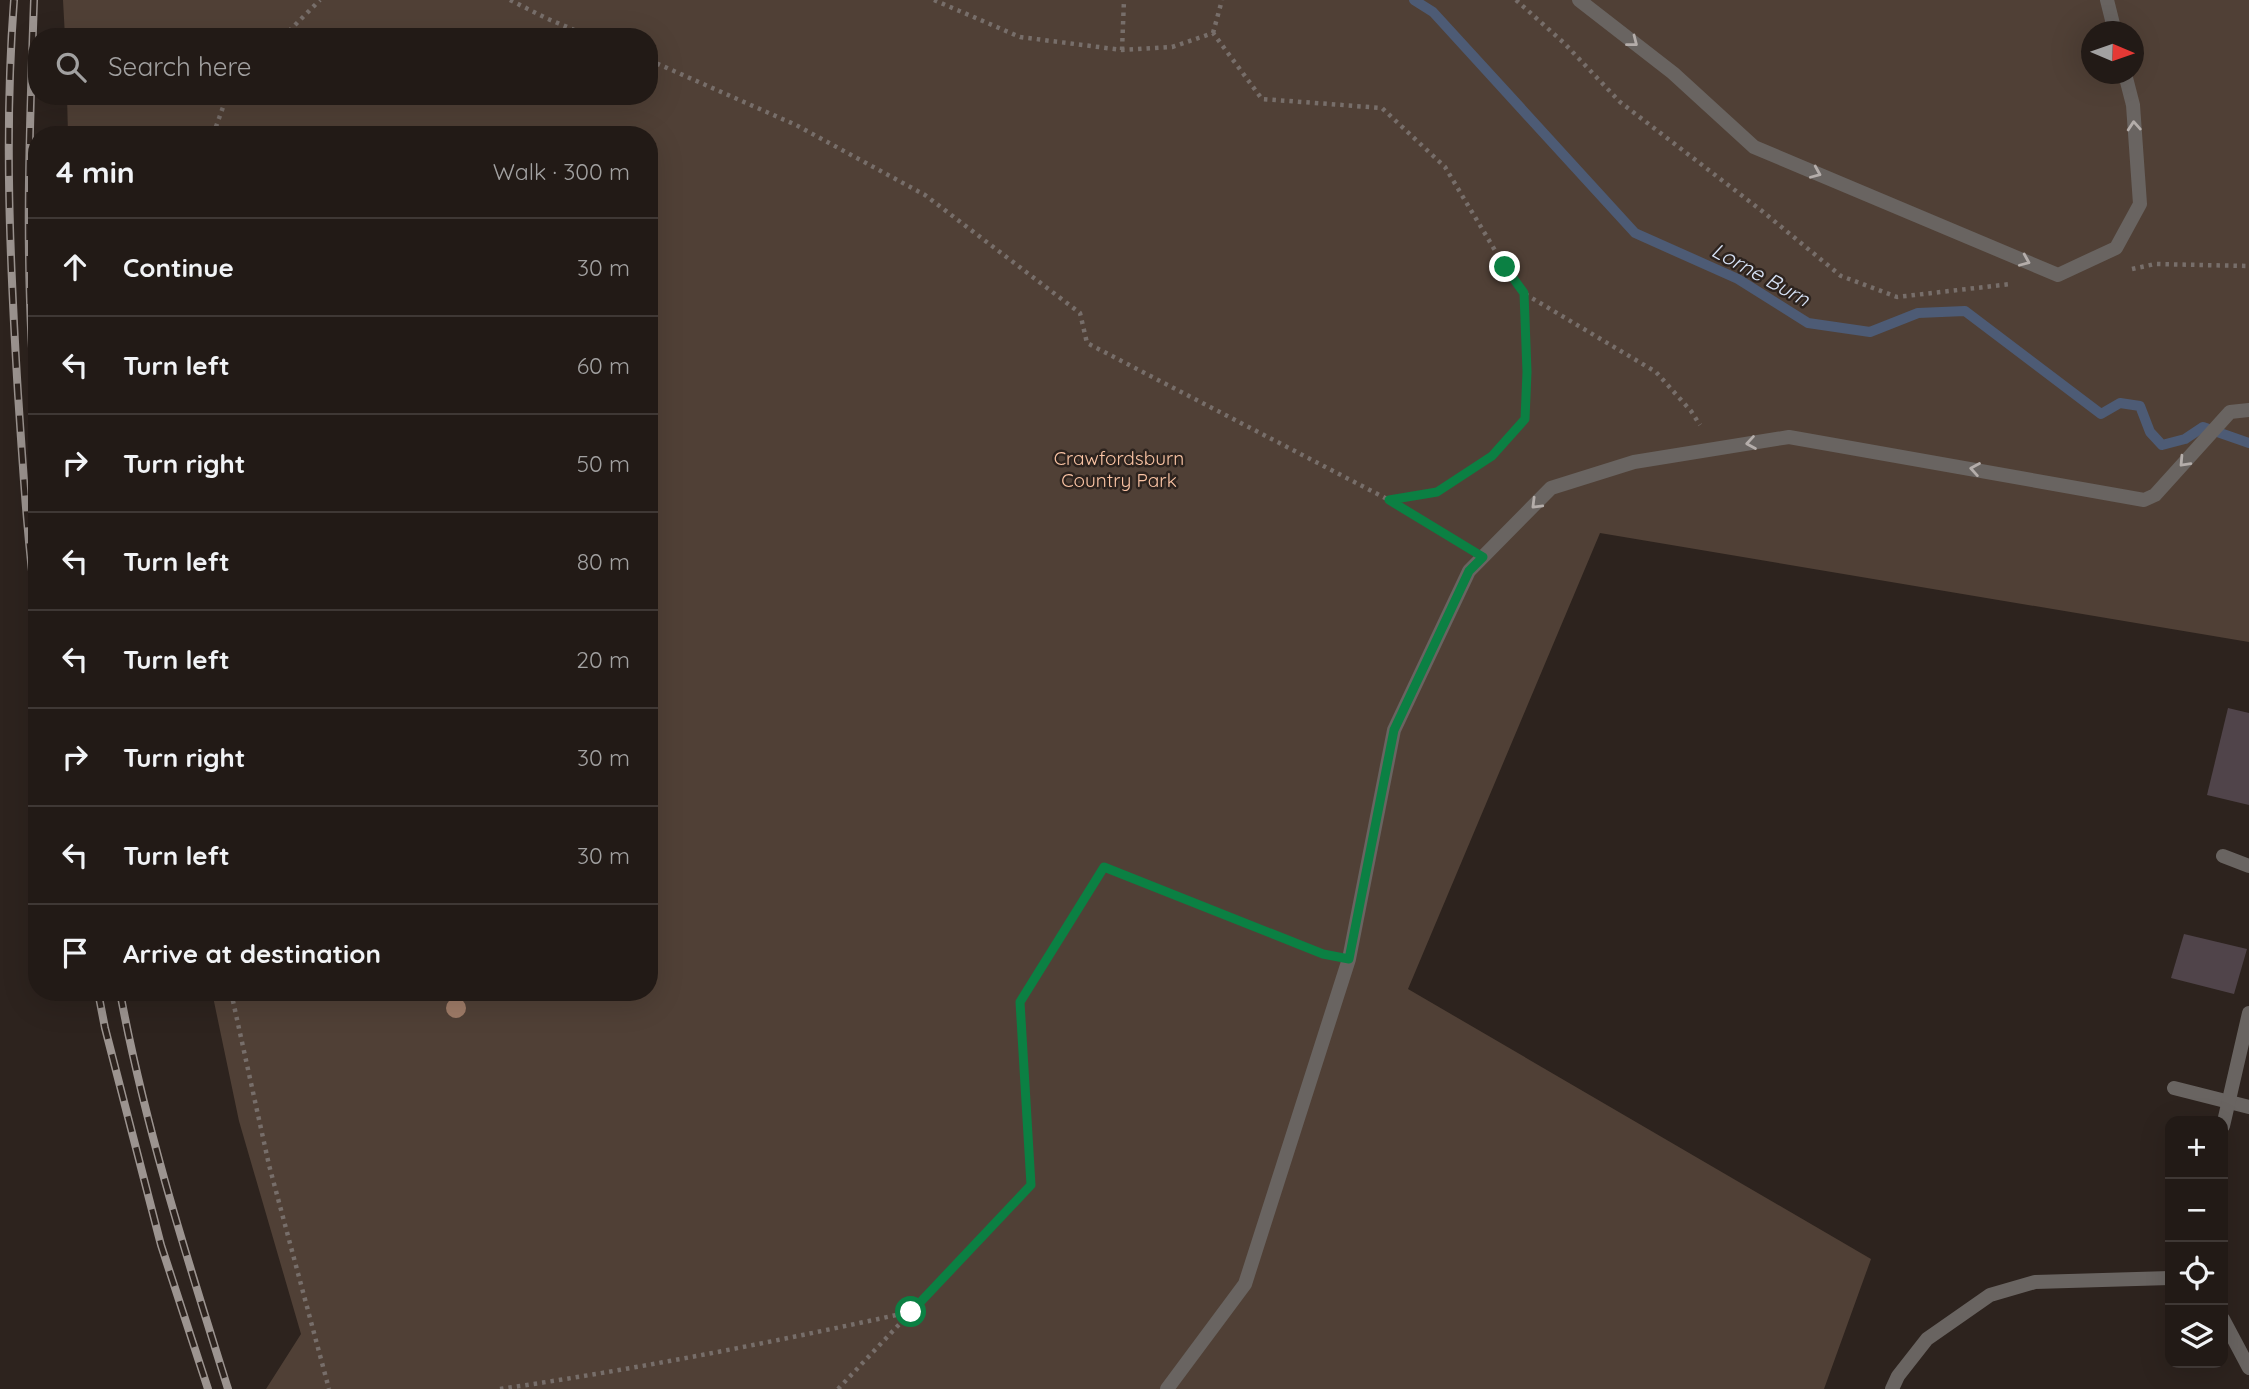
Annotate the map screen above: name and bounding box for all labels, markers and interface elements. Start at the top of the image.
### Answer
north arrow [2081,21,2144,84]
search box [28,28,658,105]
one-way arrow [1625,33,1637,46]
icon: search [52,48,90,86]
text: Search here [108,50,252,83]
one-way arrow [2127,120,2142,131]
text: 4 min [56,153,135,191]
text: Walk · 300 m [493,157,630,186]
one-way arrow [1808,165,1821,179]
water label: Lorne Burn [1708,237,1815,312]
icon: ahead [56,248,94,286]
text: Continue [123,251,234,284]
route end [1489,251,1520,282]
text: 30 m [577,253,630,282]
one-way arrow [2018,253,2031,267]
icon: left [56,346,94,384]
text: Turn left [123,349,230,382]
text: 60 m [577,351,630,380]
one-way arrow [1745,435,1757,450]
icon: right [56,444,94,482]
park label: Crawfordsburn Country Park [1054,446,1184,492]
text: Turn right [123,447,245,480]
text: 50 m [577,449,630,478]
one-way arrow [2180,454,2192,467]
one-way arrow [1969,462,1981,477]
one-way arrow [1531,496,1544,509]
icon: left [56,542,94,580]
text: Turn left [123,545,230,578]
text: 80 m [577,547,630,576]
icon: left [56,640,94,678]
text: Turn left [123,643,230,676]
text: 20 m [576,645,630,674]
icon: right [56,738,94,776]
text: Turn right [123,741,245,774]
text: 30 m [577,743,630,772]
icon: left [56,836,94,874]
text: Turn left [123,839,230,872]
text: 30 m [577,841,630,870]
icon: arrive [56,934,94,972]
text: Arrive at destination [123,937,381,970]
map controls [2165,1116,2228,1368]
button: + [2165,1116,2228,1179]
button: − [2165,1179,2228,1242]
button: locate [2165,1242,2228,1305]
route start [895,1296,926,1327]
button: layers [2165,1305,2228,1368]

